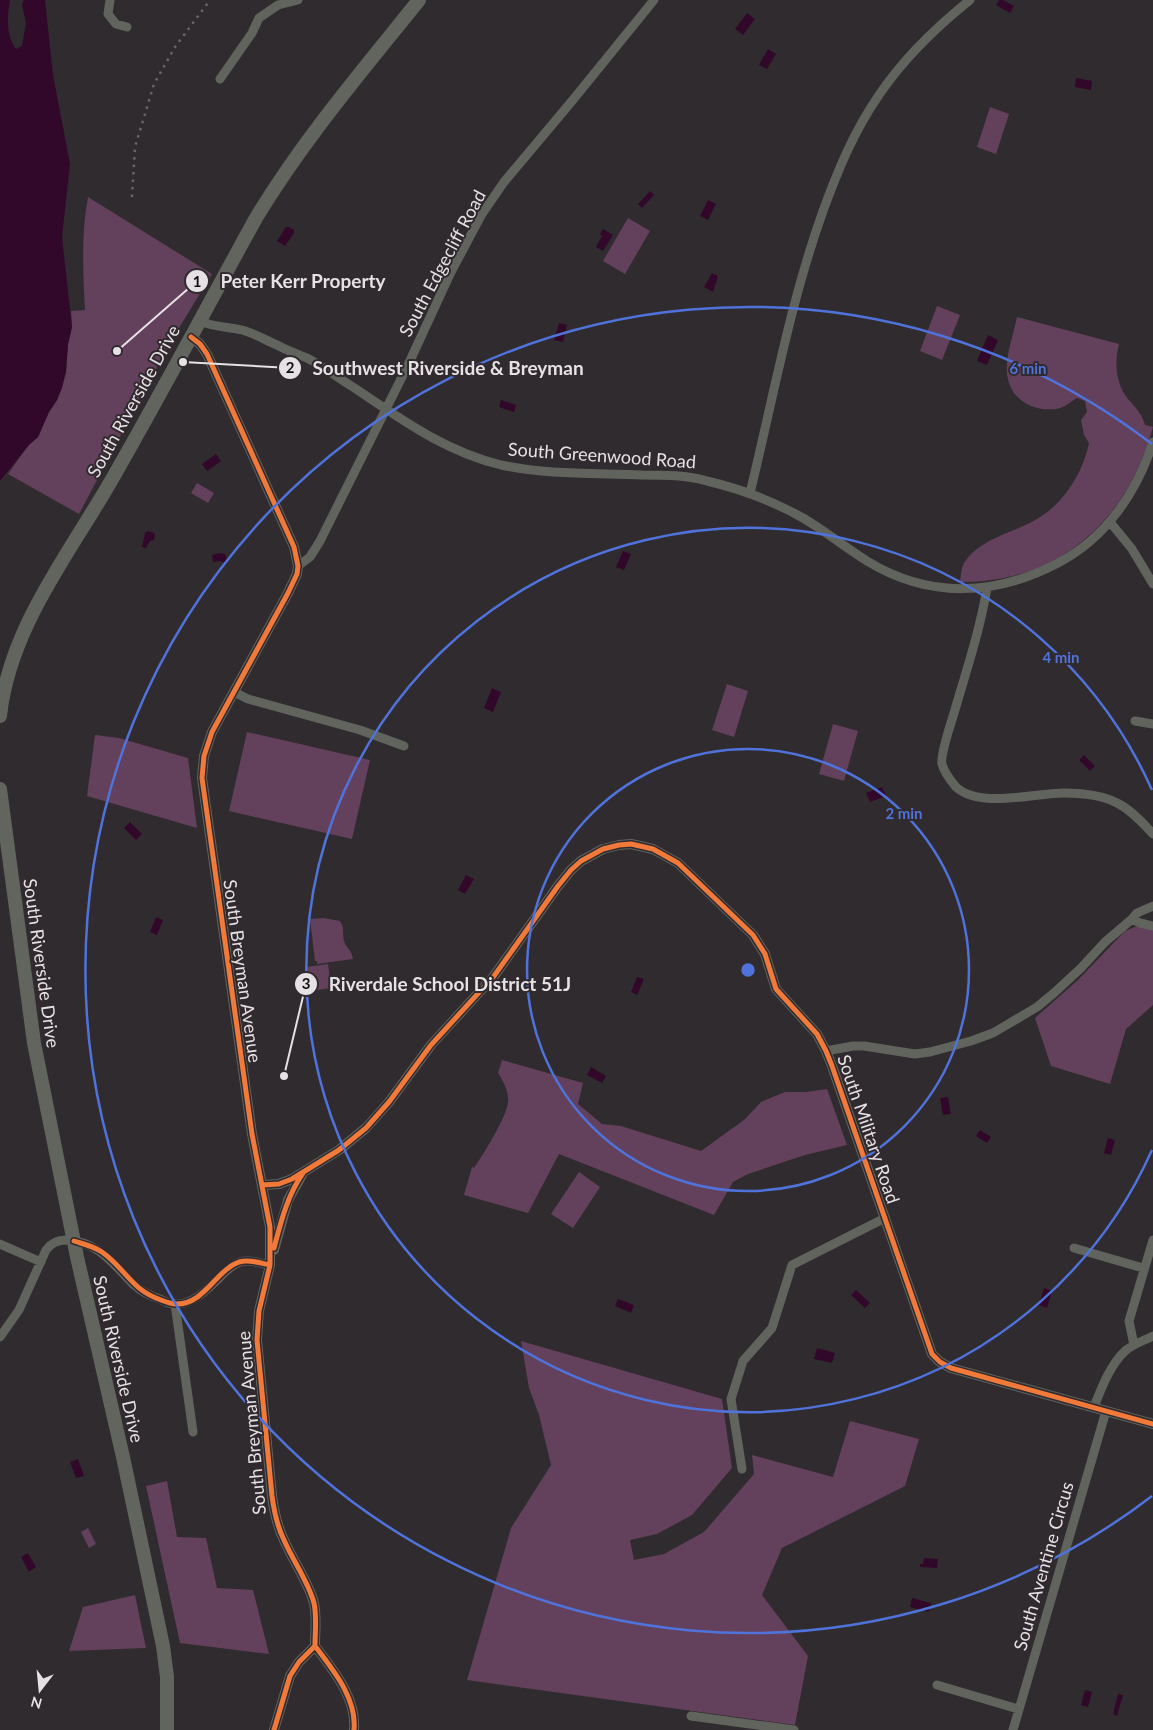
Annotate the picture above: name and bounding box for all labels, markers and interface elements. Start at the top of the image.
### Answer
street label: South Edgecliff Road [394,186,490,340]
callout: Peter Kerr Property [185,264,396,298]
text: Peter Kerr Property [220,269,387,292]
text: 1 [193,272,201,290]
street label: South Riverside Drive [82,321,184,481]
callout: Southwest Riverside & Breyman [278,351,594,385]
text: Southwest Riverside & Breyman [312,356,584,379]
text: 2 [286,358,295,376]
text: 6 min [1009,359,1047,377]
street label: South Greenwood Road [507,437,697,473]
text: 4 min [1042,648,1080,666]
text: 2 min [885,804,923,822]
street label: South Riverside Drive [19,877,65,1049]
street label: South Breyman Avenue [219,878,267,1064]
centre of rings [739,961,757,979]
callout: Riverdale School District 51J [294,967,581,1001]
text: Riverdale School District 51J [329,972,571,995]
text: 3 [302,974,310,992]
street label: South Military Road [833,1052,905,1206]
street label: South Riverside Drive [89,1273,149,1445]
street label: South Breyman Avenue [232,1330,270,1516]
street label: South Aventine Circus [1008,1479,1078,1653]
north arrow [15,1665,65,1715]
text: N [29,1693,44,1713]

